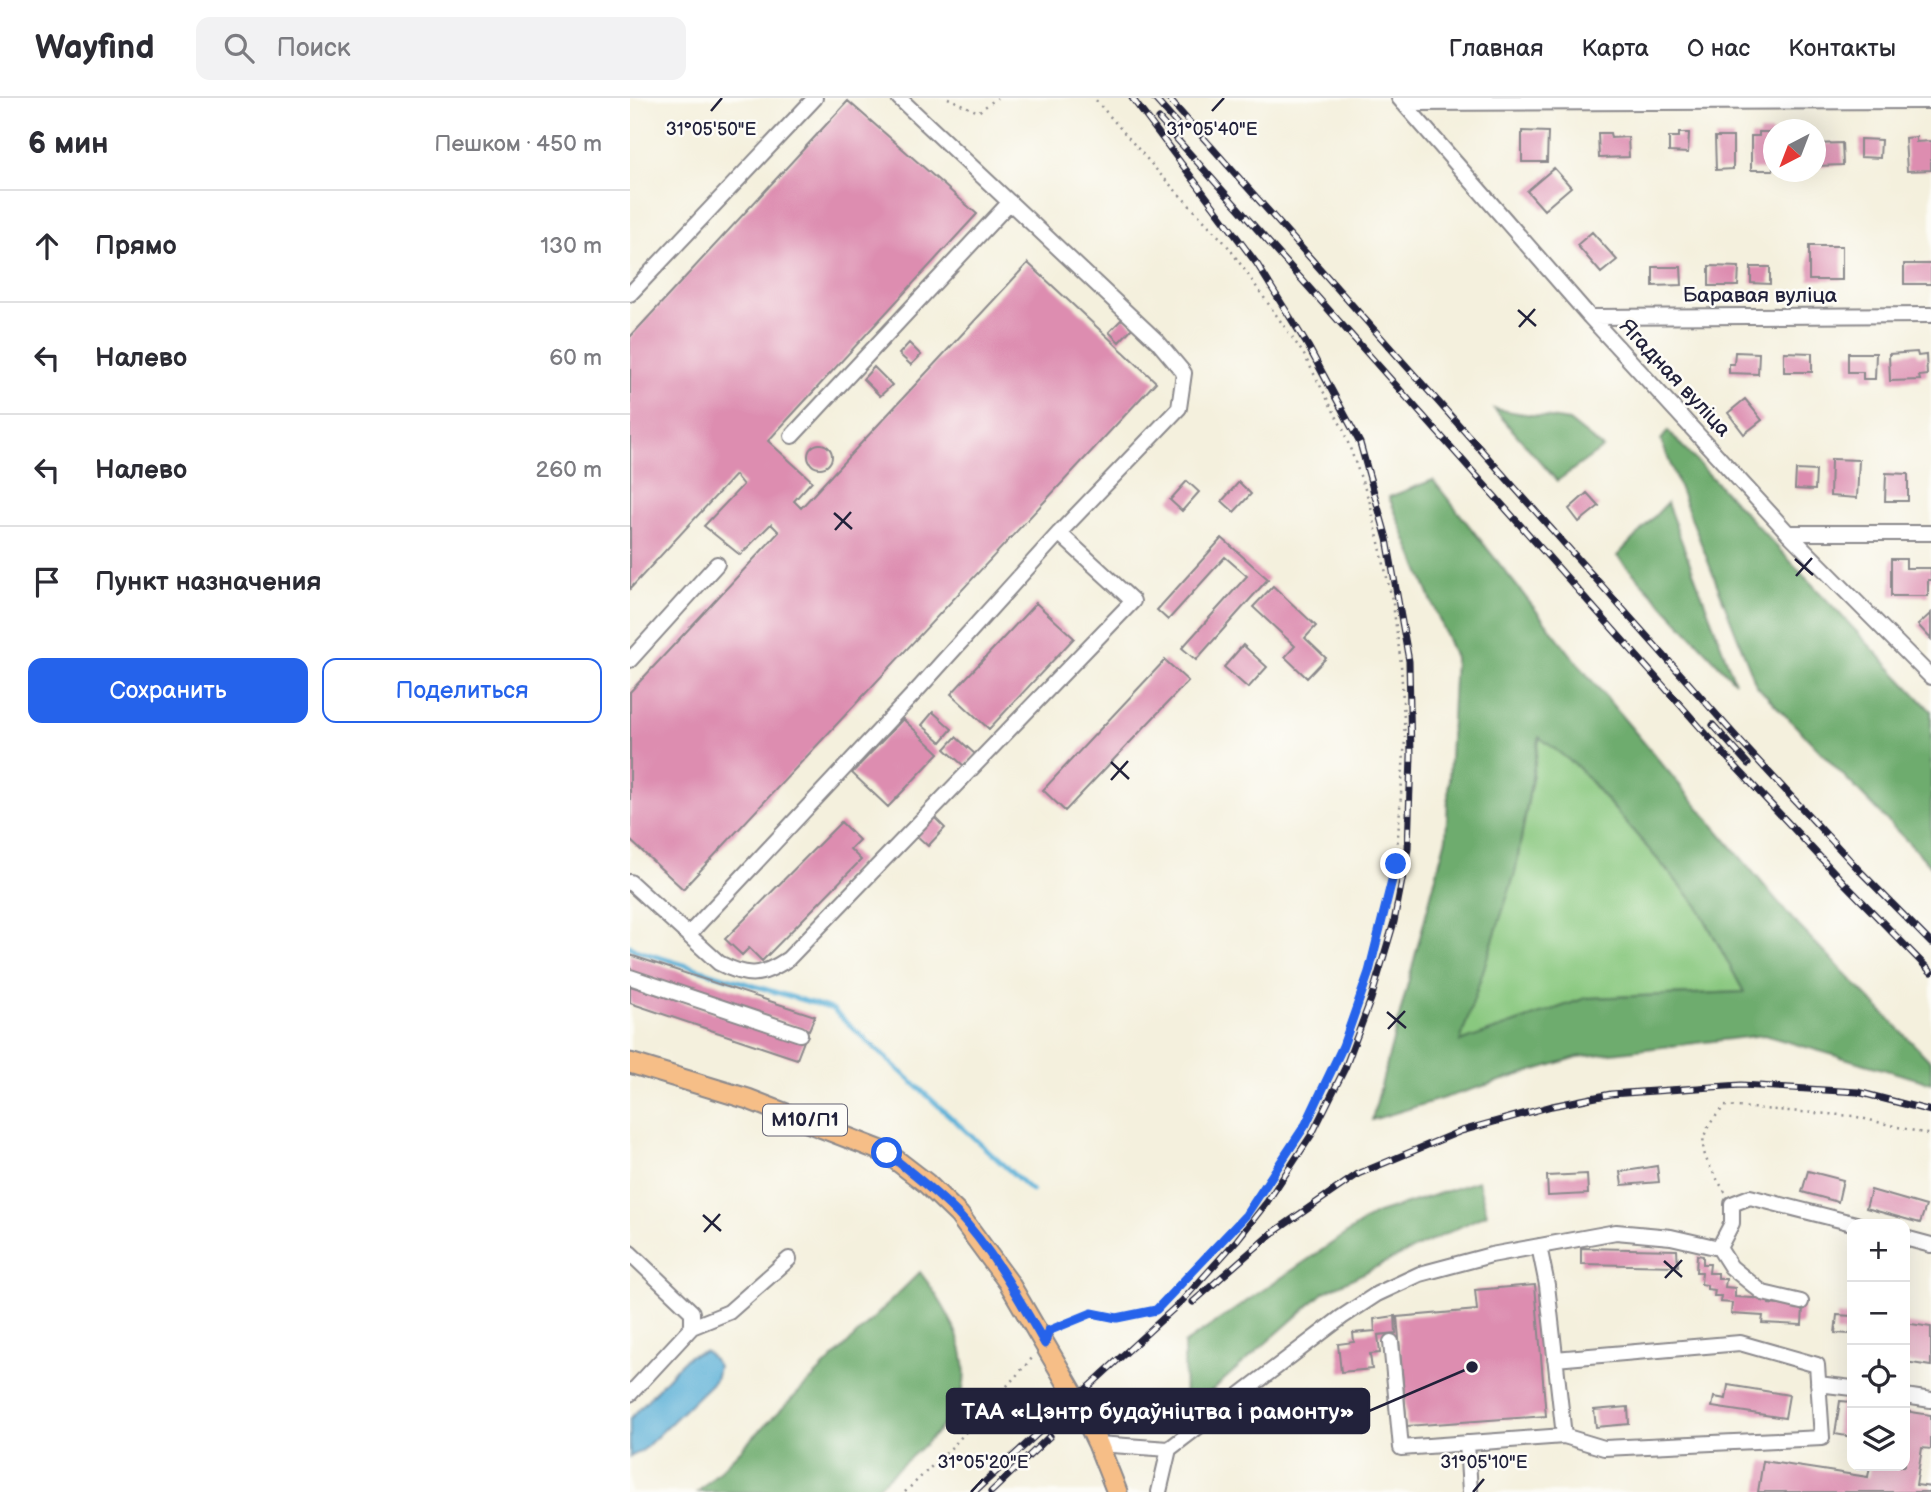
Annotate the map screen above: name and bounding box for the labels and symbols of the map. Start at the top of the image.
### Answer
text: 31°05'50"E [666,119,757,140]
text: 31°05'40"E [1166,119,1258,140]
north arrow [1763,119,1826,182]
street label: Баравая вуліца [1683,283,1838,308]
street label: Ягадная вуліца [1614,314,1736,442]
route end [1380,848,1411,879]
road number: М10/П1 [763,1104,847,1136]
route start [871,1137,902,1168]
callout: ТАА «Цэнтр будаўніцтва і рамонту» [947,1389,1369,1433]
text: ТАА «Цэнтр будаўніцтва і рамонту» [961,1398,1355,1426]
text: 31°05'20"E [937,1452,1029,1473]
text: 31°05'10"E [1440,1452,1528,1473]

